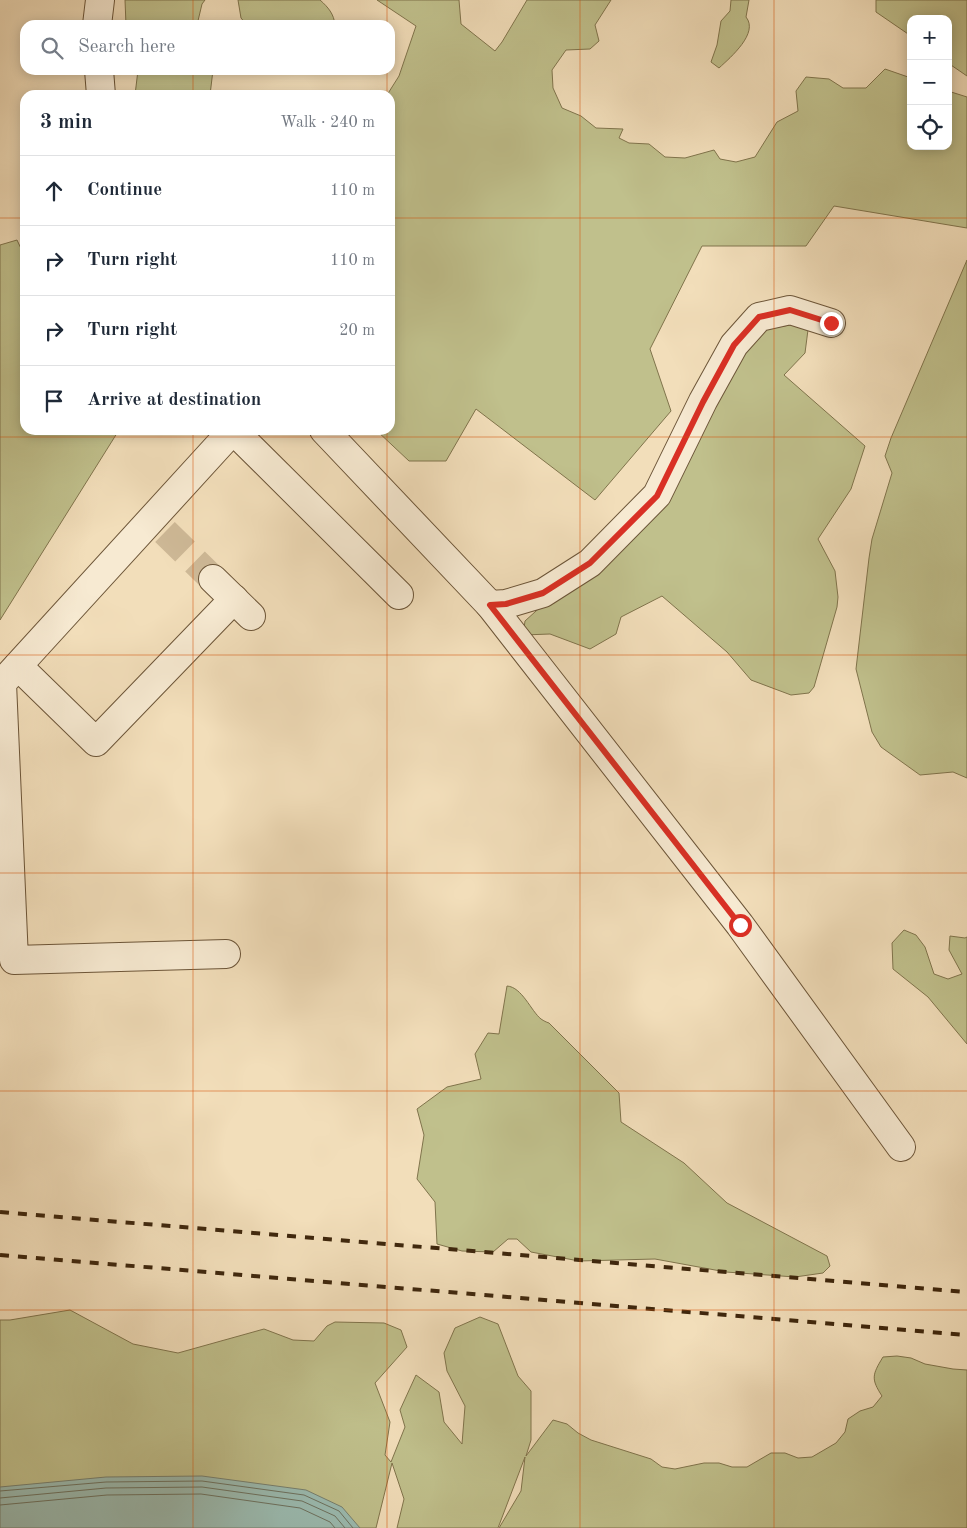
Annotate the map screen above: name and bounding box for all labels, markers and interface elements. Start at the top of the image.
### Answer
map controls [907,15,952,150]
button: + [907,15,952,60]
search box [20,20,395,75]
icon: search [38,34,66,62]
text: Search here [78,38,175,57]
button: − [907,60,952,105]
button: locate [907,105,952,150]
text: 3 min [40,112,93,133]
text: Walk · 240 m [280,115,375,131]
icon: ahead [40,177,68,205]
text: Continue [87,181,162,200]
text: 110 m [330,183,375,199]
icon: right [40,247,68,275]
text: Turn right [87,251,177,270]
text: 110 m [330,253,375,269]
route end [820,312,843,335]
icon: right [40,317,68,345]
text: Turn right [87,321,177,340]
text: 20 m [339,323,375,339]
icon: arrive [40,387,68,415]
text: Arrive at destination [87,391,261,410]
route start [729,914,752,937]

